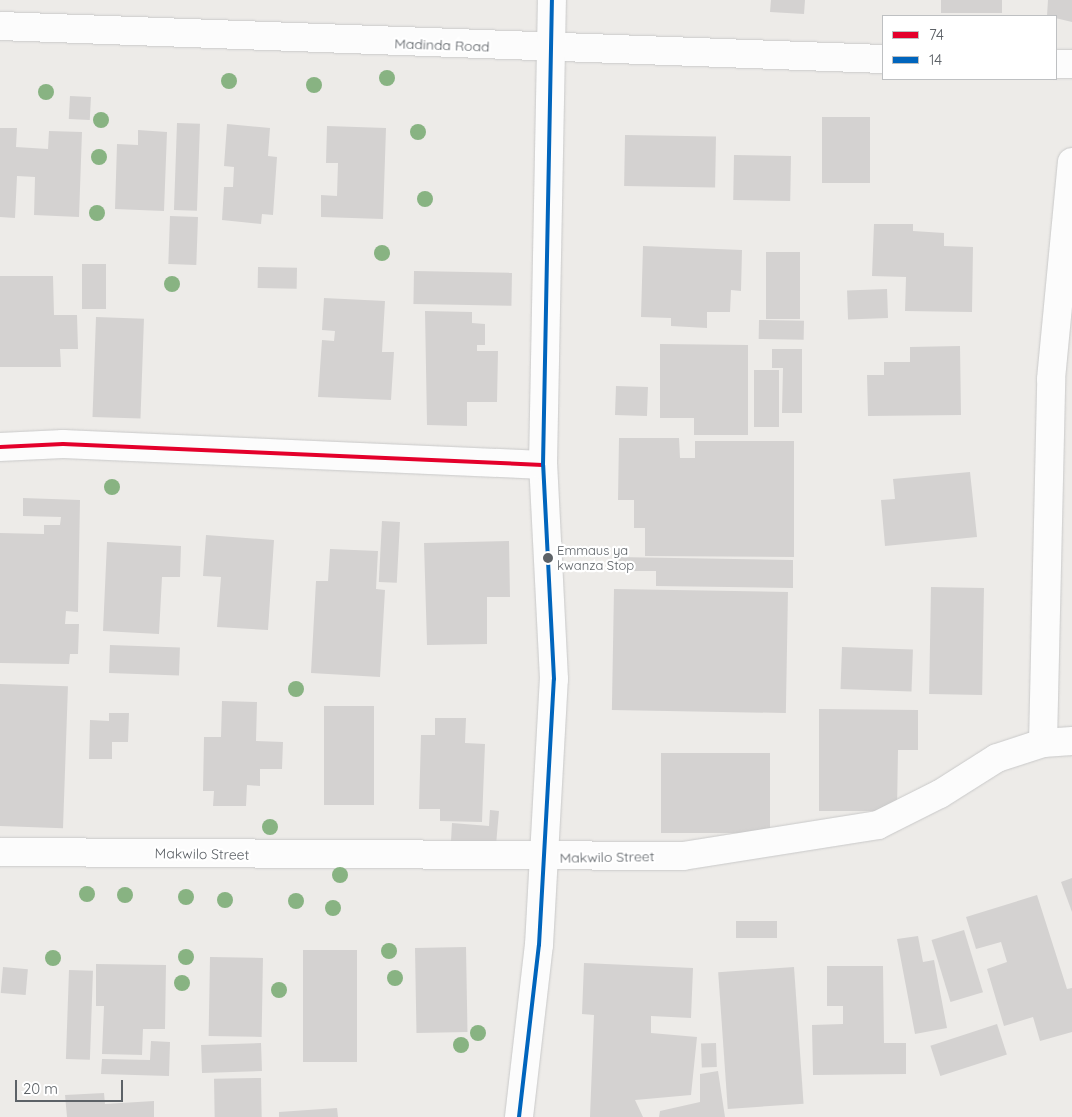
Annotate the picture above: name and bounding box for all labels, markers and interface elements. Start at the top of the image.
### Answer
legend [882,15,1057,80]
text: 74 [929,25,944,44]
street label: Madinda Road [394,35,490,55]
text: 14 [929,50,942,69]
place label: Emmaus ya kwanza Stop [557,543,634,574]
marker: Emmaus ya kwanza Stop [543,553,553,563]
street label: Makwilo Street [155,845,249,863]
street label: Makwilo Street [560,848,654,866]
scale bar [18,1070,125,1102]
text: 20 m [23,1079,58,1098]

